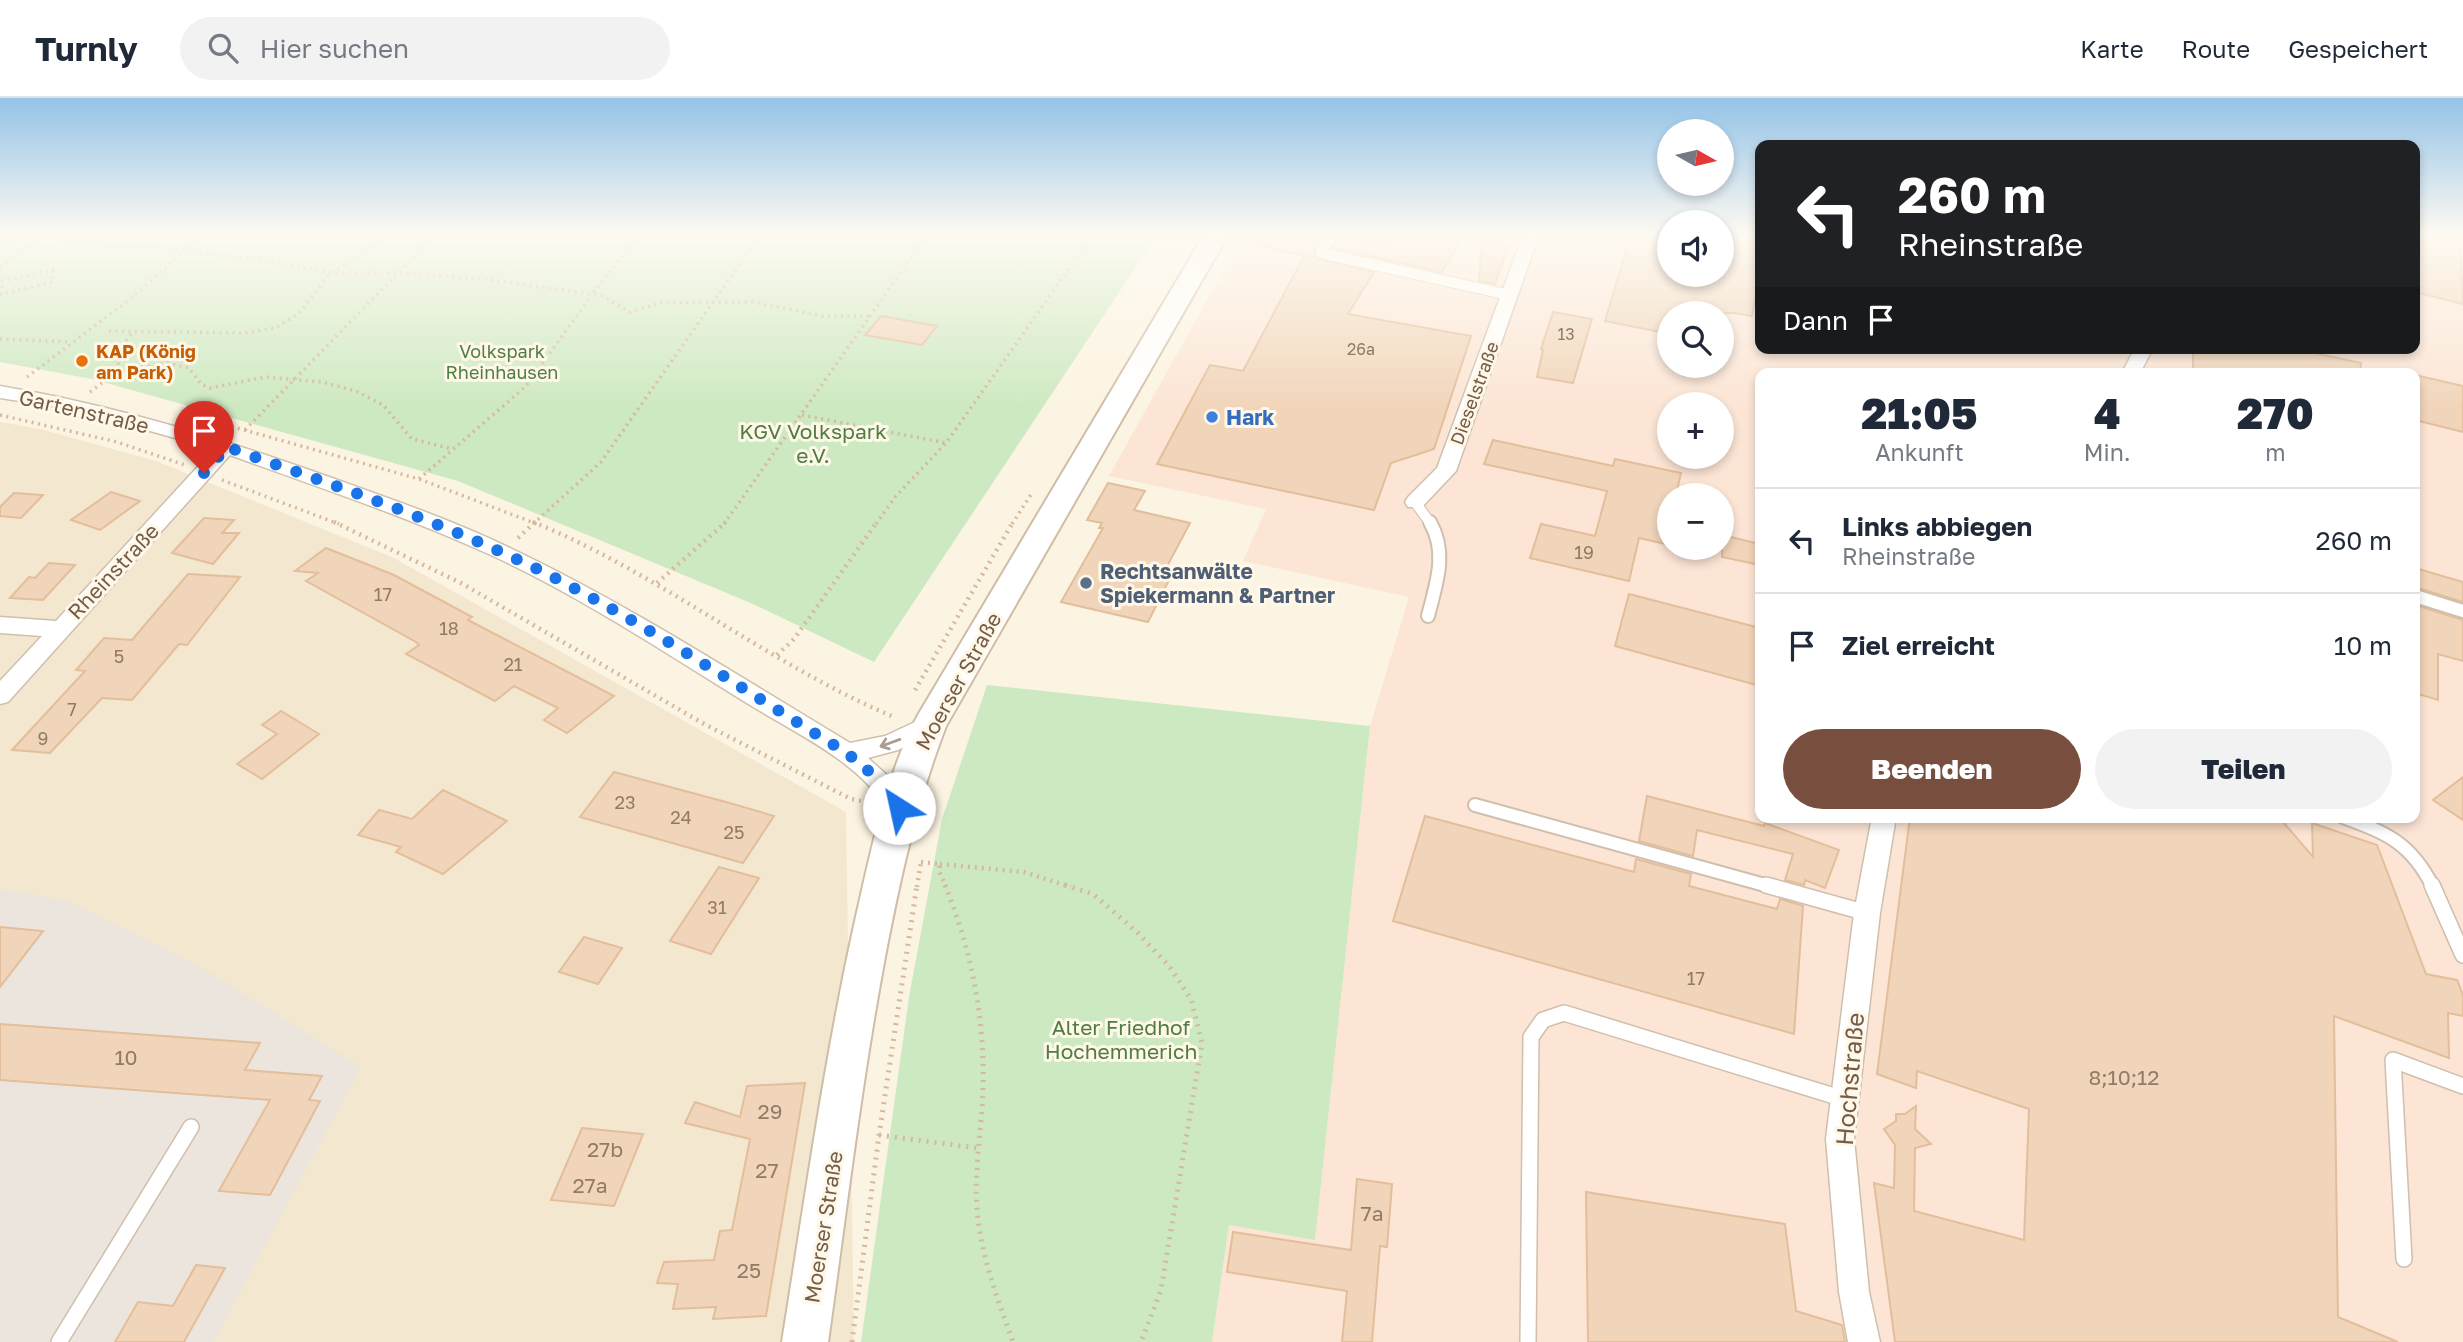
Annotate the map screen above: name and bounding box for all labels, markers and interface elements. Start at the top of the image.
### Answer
search box [180,17,670,80]
text: Turnly [35,29,138,68]
icon: search [204,29,242,67]
text: Hier suchen [260,33,409,64]
text: Karte [2080,34,2144,63]
text: Route [2182,34,2250,63]
text: Gespeichert [2288,34,2428,63]
north arrow [1657,119,1734,196]
map controls [1657,119,1734,560]
text: 260 m [1898,165,2046,224]
icon: left [1783,168,1874,259]
button: sound [1657,210,1734,287]
text: Rheinstraße [1898,225,2083,263]
button: search [1657,301,1734,378]
icon: arrive [1862,301,1900,339]
text: Dann [1783,305,1848,336]
house number: 13 [1557,324,1575,344]
street label: Dieselstraße [1445,338,1503,448]
house number: 26a [1347,339,1375,359]
place label: KAP (König am Park) [96,340,196,383]
park label: Volkspark Rheinhausen [446,340,558,383]
marker: KAP (König am Park) [74,353,90,369]
street label: Gartenstraße [17,383,151,439]
text: 21:05 [1861,388,1978,438]
text: 4 [2094,388,2121,438]
text: 270 [2237,388,2314,438]
button: + [1657,392,1734,469]
pin [174,401,234,473]
place label: Hark [1226,404,1275,430]
marker: Hark [1204,409,1220,425]
icon: arrive [185,412,223,450]
park label: KGV Volkspark e.V. [739,418,887,468]
text: Ankunft [1875,438,1964,466]
text: Min. [2084,438,2131,466]
text: m [2265,438,2286,466]
button: − [1657,483,1734,560]
text: Links abbiegen [1842,511,2032,542]
street label: Rheinstraße [62,518,164,624]
icon: left [1783,522,1821,560]
text: 260 m [2316,525,2392,556]
house number: 19 [1574,541,1594,563]
text: Rheinstraße [1842,542,1975,570]
place label: Rechtsanwälte Spiekermann & Partner [1100,558,1335,608]
marker: Rechtsanwälte Spiekermann & Partner [1078,575,1094,591]
house number: 17 [374,583,392,605]
street label: Moerser Straße [909,608,1007,754]
house number: 18 [439,617,459,639]
icon: arrive [1783,627,1821,665]
text: Ziel erreicht [1842,630,1995,661]
text: 10 m [2334,630,2392,661]
house number: 5 [114,645,124,667]
house number: 21 [503,653,523,675]
house number: 7 [67,698,77,720]
house number: 9 [38,727,48,749]
button: Beenden [1783,729,2081,809]
button: Teilen [2095,729,2392,809]
one-way arrow [880,738,902,750]
position arrow [862,771,936,845]
house number: 23 [615,791,635,813]
house number: 24 [670,806,692,828]
house number: 25 [724,821,744,843]
house number: 31 [707,896,727,918]
house number: 17 [1687,967,1705,989]
street label: Hochstraße [1829,1011,1869,1147]
park label: Alter Friedhof Hochemmerich [1045,1014,1197,1064]
house number: 10 [114,1044,138,1070]
house number: 8;10;12 [2089,1064,2159,1090]
house number: 29 [758,1098,782,1124]
house number: 27b [587,1136,623,1162]
street label: Moerser Straße [798,1149,848,1305]
house number: 27 [755,1157,779,1183]
house number: 27a [572,1172,608,1198]
house number: 7a [1361,1200,1384,1226]
house number: 25 [737,1257,761,1283]

